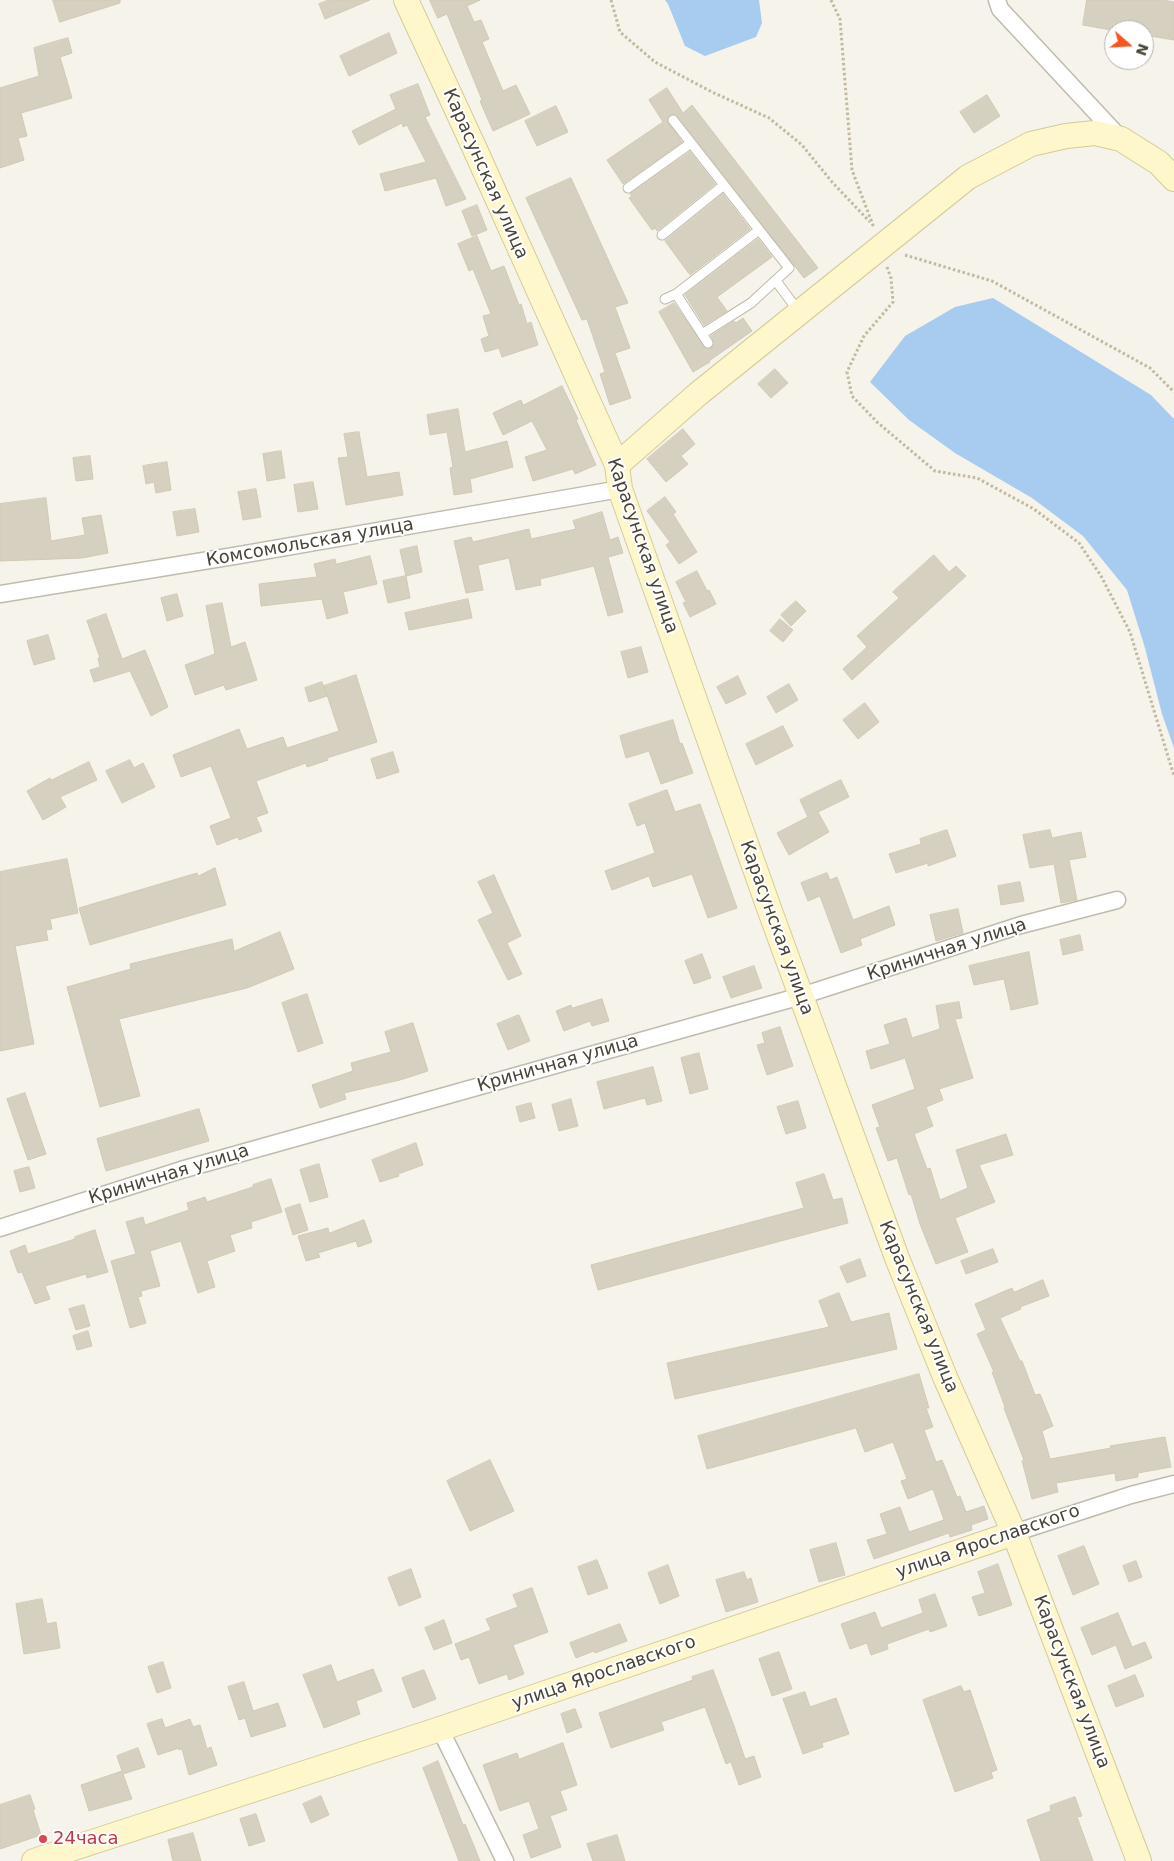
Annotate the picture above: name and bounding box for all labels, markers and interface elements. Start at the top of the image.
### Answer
north arrow [1104,20,1154,70]
text: N [1133,41,1152,58]
street label: Карасунская улица [438,86,532,262]
street label: Карасунская улица [602,455,682,637]
street label: Комсомольская улица [204,514,416,572]
street label: Карасунская улица [734,838,818,1018]
street label: Криничная улица [864,914,1030,986]
street label: Криничная улица [475,1031,641,1097]
street label: Криничная улица [86,1140,252,1210]
street label: Карасунская улица [874,1218,962,1396]
street label: улица Ярославского [893,1500,1083,1584]
street label: Карасунская улица [1028,1592,1114,1772]
street label: улица Ярославского [509,1631,699,1715]
place label: 24часа [53,1828,118,1850]
marker: 24часа [37,1833,49,1845]

